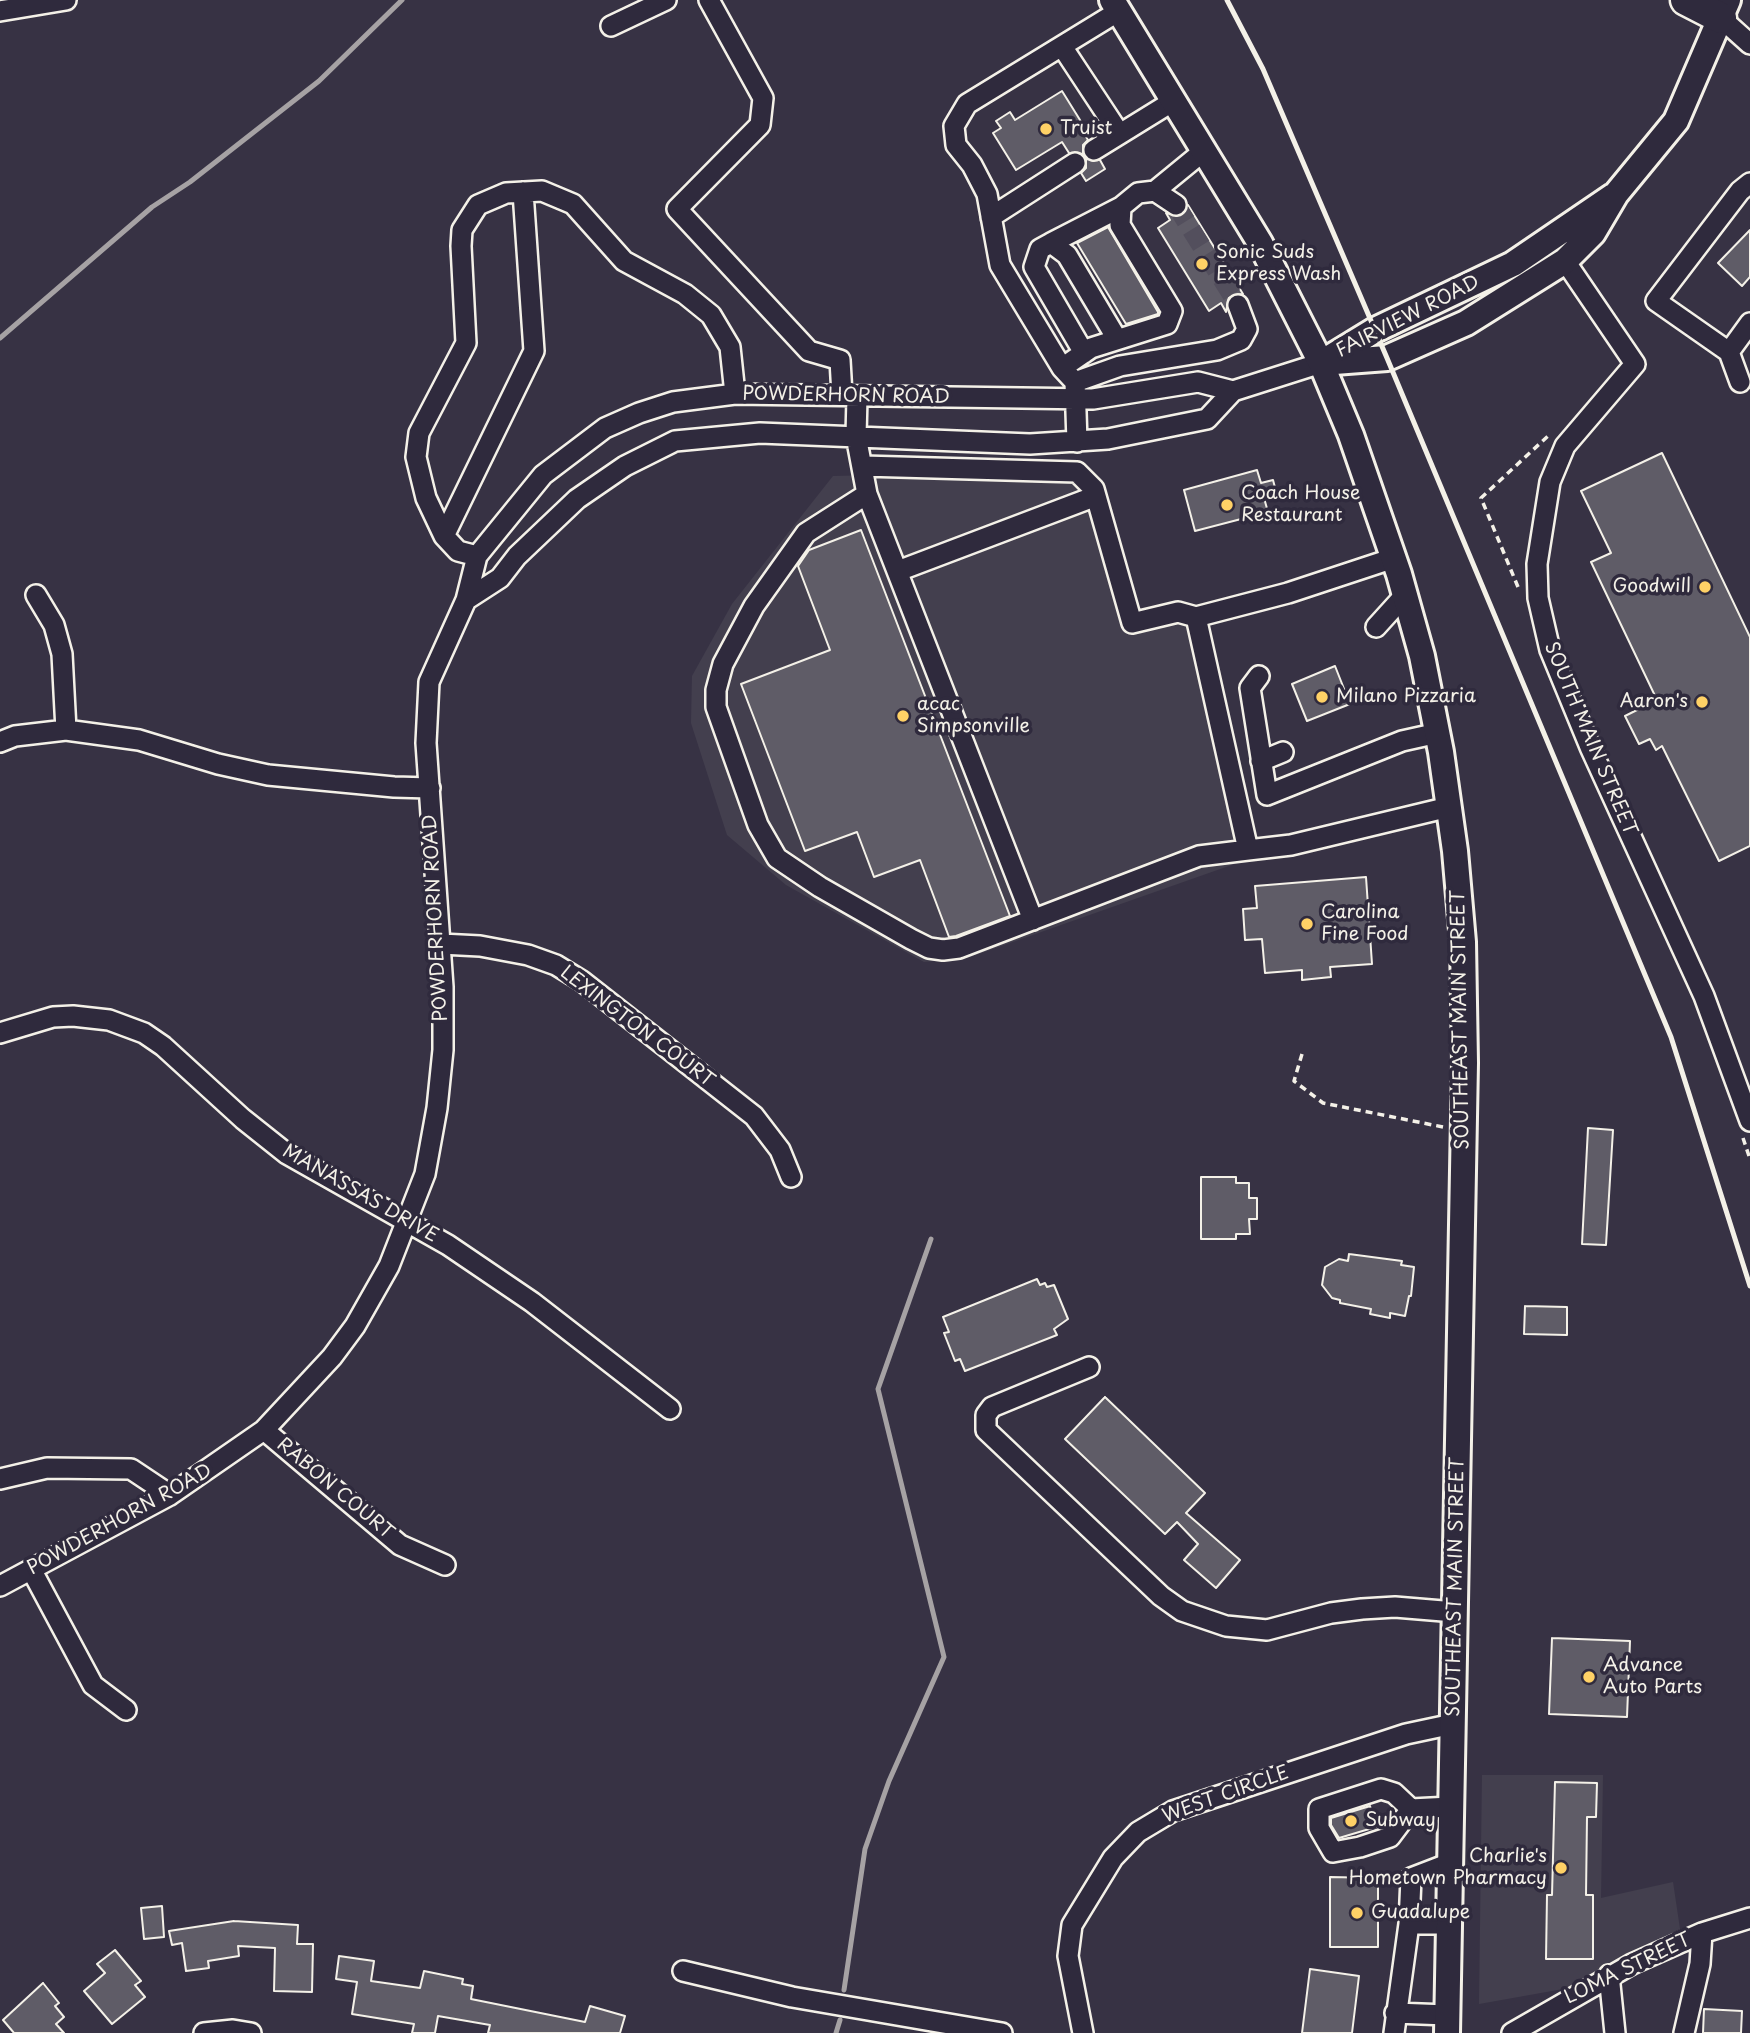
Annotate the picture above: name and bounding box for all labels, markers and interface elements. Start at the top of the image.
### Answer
place label: Truist [1060,118,1112,140]
marker: Truist [1038,121,1054,137]
place label: Sonic Suds Express Wash [1216,242,1341,286]
marker: Sonic Suds Express Wash [1194,256,1210,272]
street label: FAIRVIEW ROAD [1332,271,1484,363]
street label: POWDERHORN ROAD [742,383,950,409]
place label: Coach House Restaurant [1241,483,1360,527]
marker: Coach House Restaurant [1219,497,1235,513]
place label: Goodwill [1612,576,1691,598]
marker: Goodwill [1697,579,1713,595]
street label: SOUTH MAIN STREET [1539,639,1641,839]
place label: Milano Pizzaria [1336,686,1476,708]
marker: Milano Pizzaria [1314,689,1330,705]
place label: Aaron's [1620,691,1688,713]
place label: acac Simpsonville [917,694,1030,738]
marker: Aaron's [1694,694,1710,710]
marker: acac Simpsonville [895,708,911,724]
street label: POWDERHORN ROAD [419,814,453,1022]
street label: SOUTHEAST MAIN STREET [1447,890,1475,1150]
place label: Carolina Fine Food [1321,902,1408,946]
marker: Carolina Fine Food [1299,916,1315,932]
street label: LEXINGTON COURT [555,962,719,1092]
street label: MANASSAS DRIVE [278,1140,442,1248]
street label: RABON COURT [272,1433,398,1545]
street label: SOUTHEAST MAIN STREET [1442,1457,1470,1717]
street label: POWDERHORN ROAD [24,1460,216,1580]
place label: Advance Auto Parts [1603,1655,1702,1699]
marker: Advance Auto Parts [1581,1669,1597,1685]
street label: WEST CIRCLE [1160,1762,1292,1828]
place label: Subway [1365,1810,1436,1832]
marker: Subway [1343,1813,1359,1829]
place label: Charlie's Hometown Pharmacy [1349,1846,1547,1890]
marker: Charlie's Hometown Pharmacy [1553,1860,1569,1876]
place label: Guadalupe [1371,1902,1470,1924]
marker: Guadalupe [1349,1905,1365,1921]
street label: LOMA STREET [1561,1929,1695,2009]

